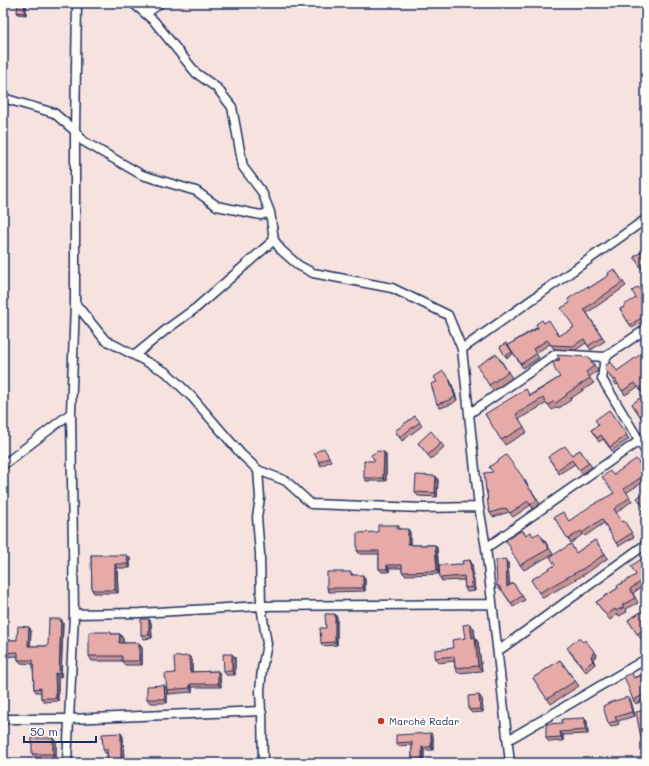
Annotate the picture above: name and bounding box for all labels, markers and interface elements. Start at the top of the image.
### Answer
place label: Marché Radar [389,714,459,728]
marker: Marché Radar [376,716,386,726]
scale bar [24,718,96,744]
text: 50 m [30,723,58,739]

